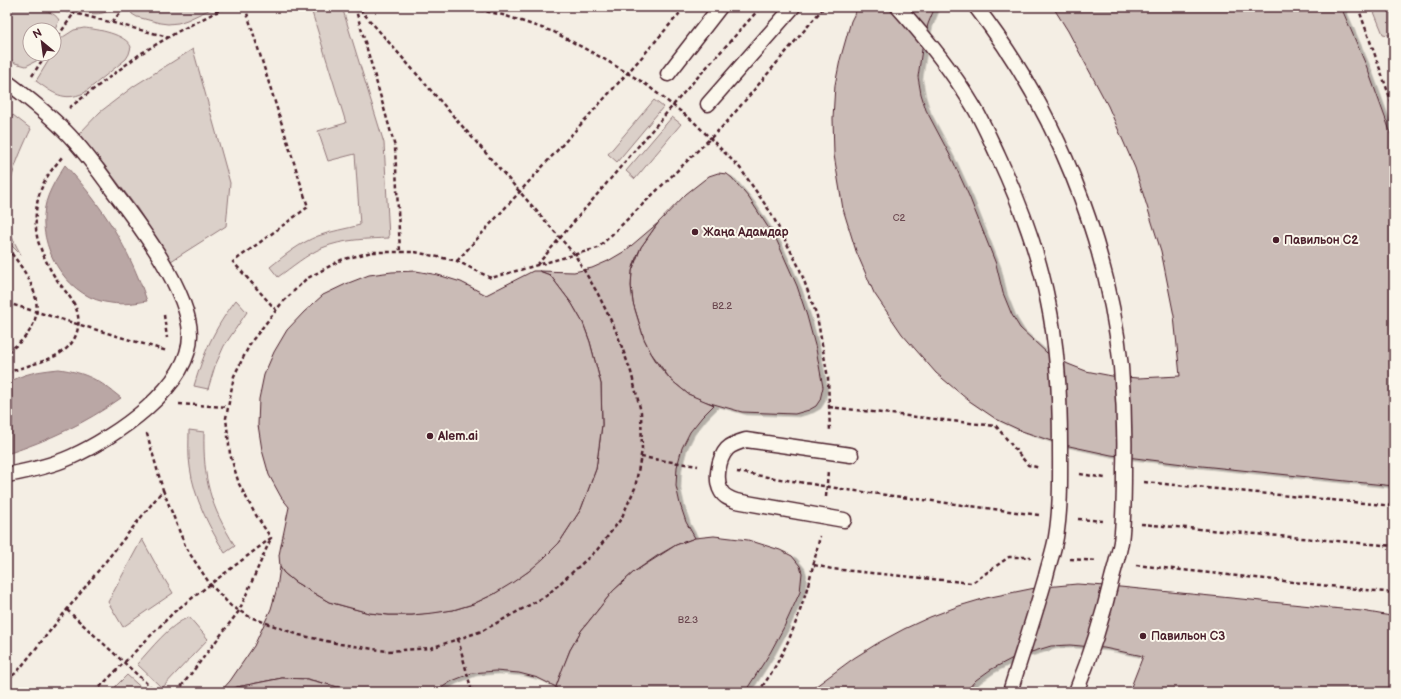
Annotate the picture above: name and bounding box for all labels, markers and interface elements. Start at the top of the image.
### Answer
north arrow [22,22,62,62]
text: N [31,26,44,41]
house number: С2 [893,212,905,224]
place label: Жаңа Адамдар [703,225,789,240]
marker: Жаңа Адамдар [690,227,700,237]
place label: Павильон С2 [1284,233,1359,248]
marker: Павильон С2 [1271,235,1281,245]
house number: В2.2 [712,300,732,312]
place label: Alem.ai [437,429,478,444]
marker: Alem.ai [425,431,435,441]
house number: В2.3 [678,614,698,626]
place label: Павильон С3 [1151,629,1225,644]
marker: Павильон С3 [1138,631,1148,641]

